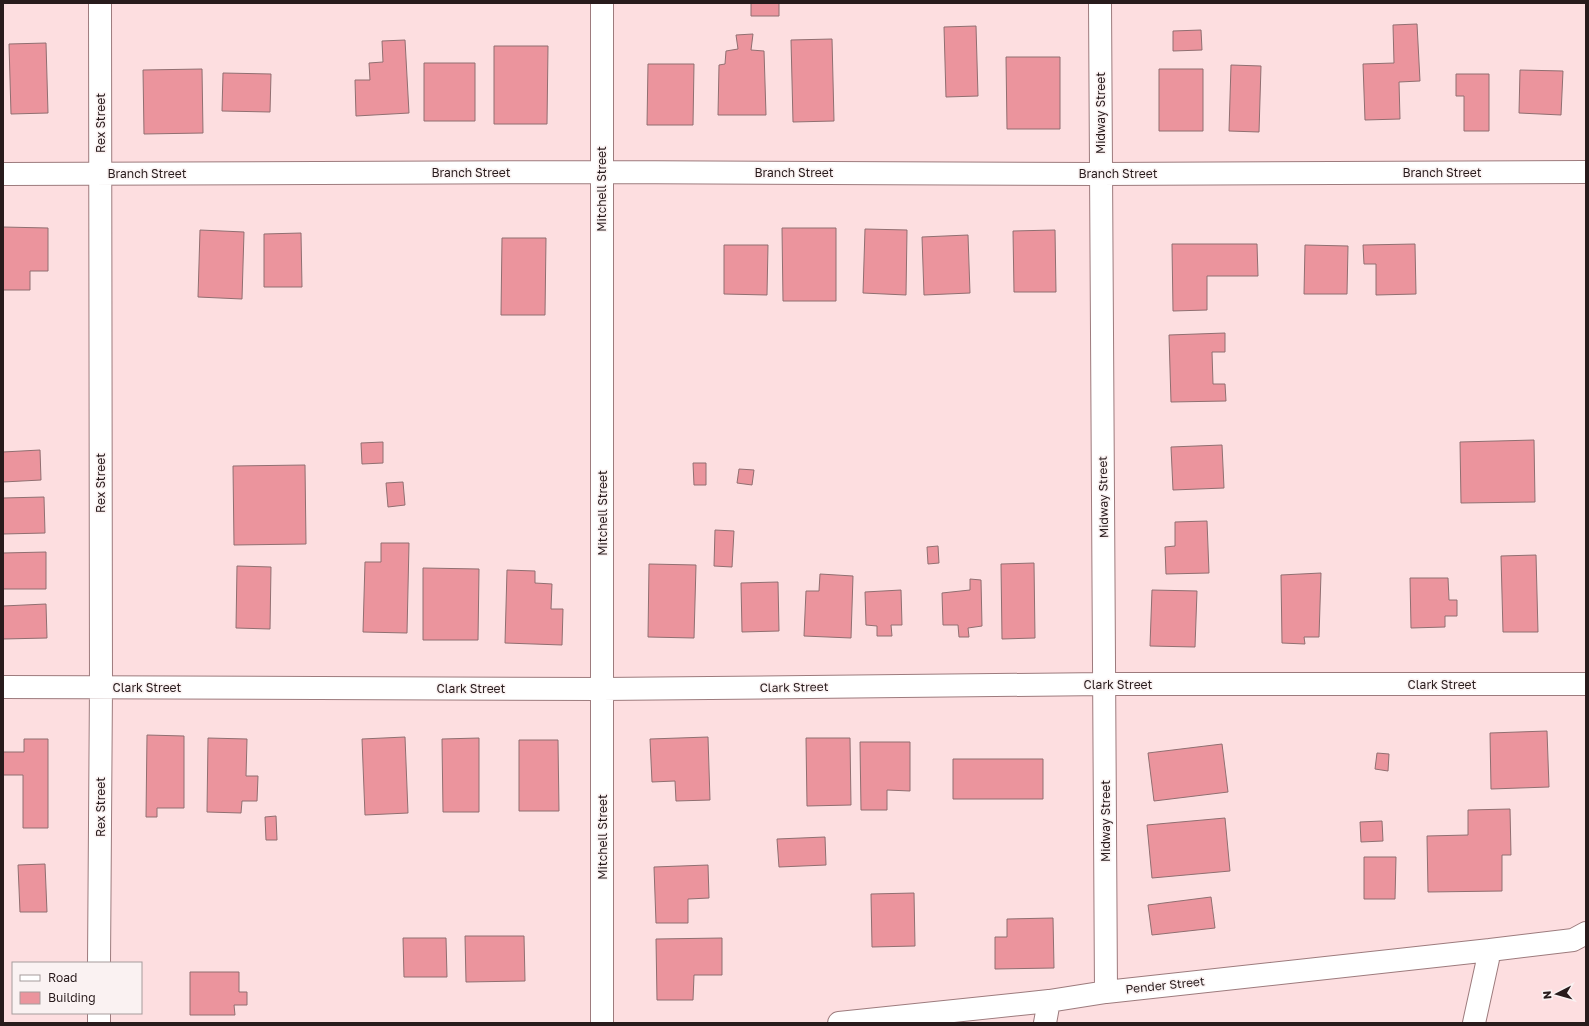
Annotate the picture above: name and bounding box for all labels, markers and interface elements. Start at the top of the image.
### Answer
street label: Midway Street [1093,72,1108,154]
street label: Rex Street [93,93,108,153]
street label: Mitchell Street [594,146,609,232]
street label: Branch Street [431,165,511,180]
street label: Branch Street [754,165,834,180]
street label: Branch Street [1402,165,1482,180]
street label: Branch Street [107,166,187,181]
street label: Branch Street [1078,166,1158,181]
street label: Rex Street [93,453,108,513]
street label: Midway Street [1095,456,1111,538]
street label: Mitchell Street [595,470,610,556]
street label: Clark Street [1084,677,1153,692]
street label: Clark Street [1408,677,1477,692]
street label: Clark Street [759,679,829,695]
street label: Clark Street [113,680,182,695]
street label: Clark Street [437,681,506,696]
street label: Rex Street [93,777,108,837]
street label: Midway Street [1098,780,1113,862]
street label: Mitchell Street [595,794,610,880]
legend [12,962,142,1014]
text: Road [48,970,77,985]
street label: Pender Street [1125,973,1206,997]
north arrow [1537,974,1577,1014]
text: Building [48,990,96,1005]
text: N [1540,990,1553,1000]

